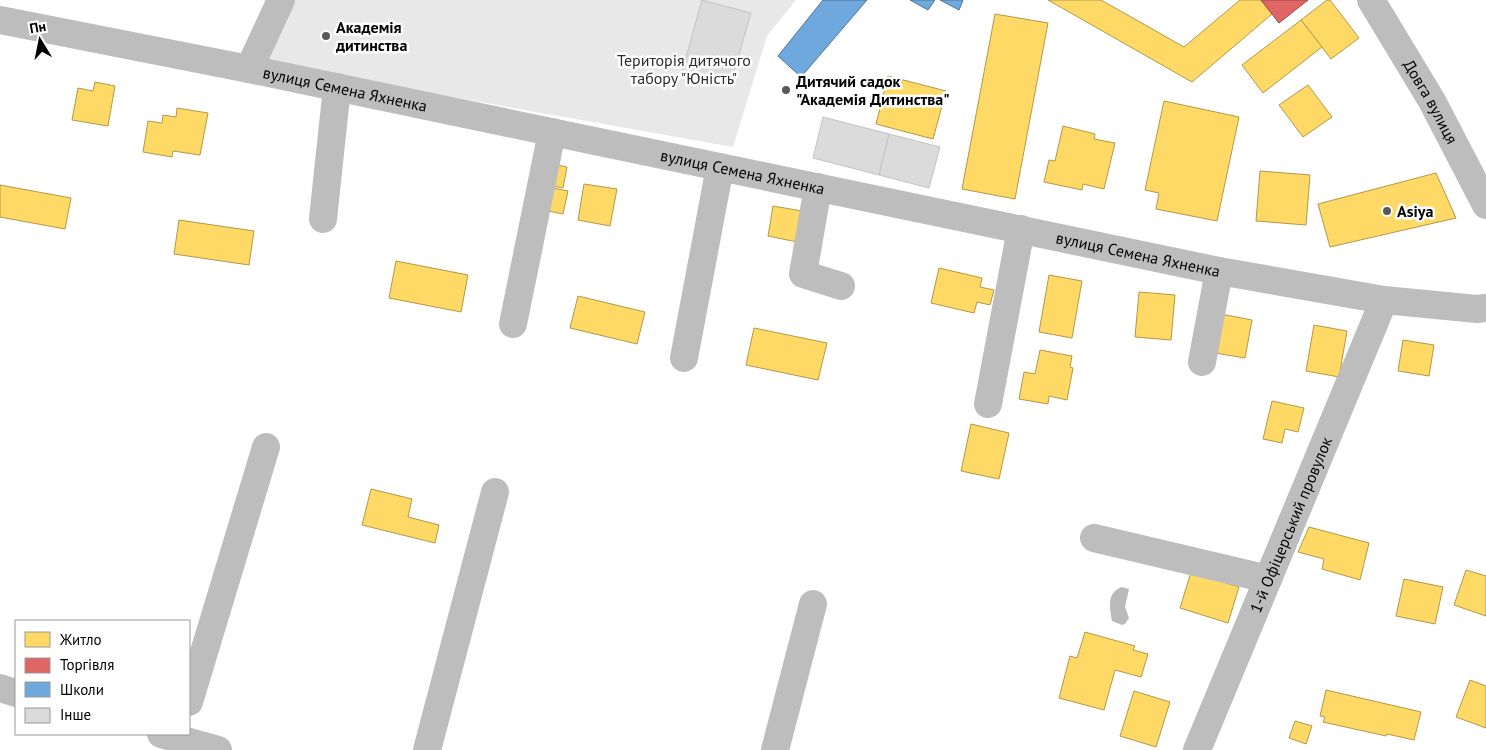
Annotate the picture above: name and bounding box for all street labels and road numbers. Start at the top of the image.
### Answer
street label: Довга вулиця [1399,56,1462,147]
street label: вулиця Семена Яхненка [261,62,429,116]
street label: вулиця Семена Яхненка [659,145,826,199]
street label: вулиця Семена Яхненка [1054,227,1222,281]
street label: 1-й Офіцерський провулок [1245,433,1336,616]

